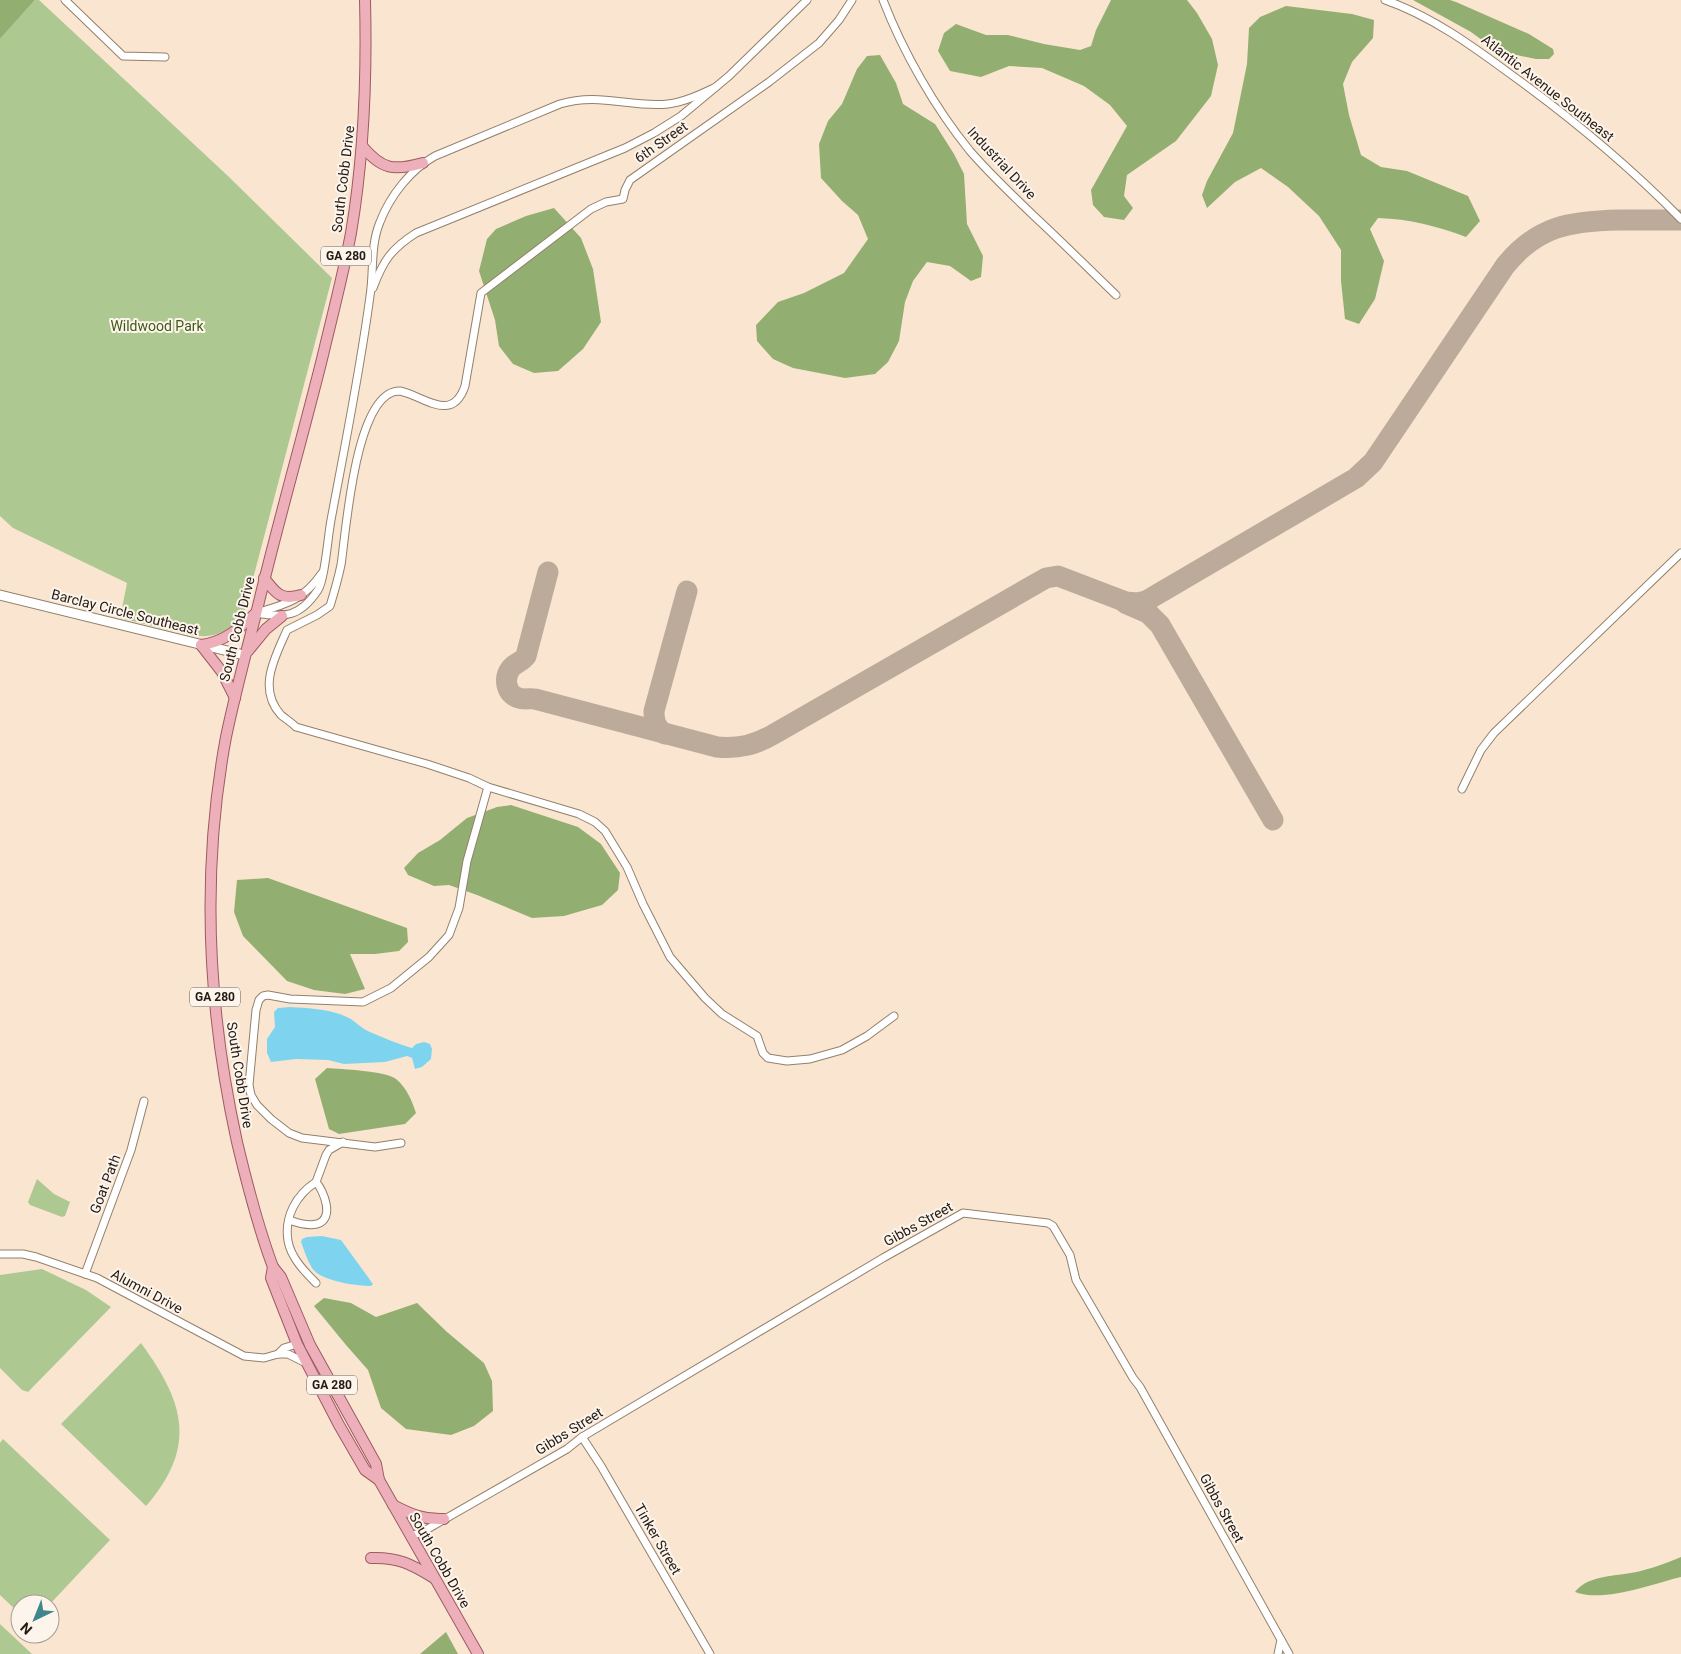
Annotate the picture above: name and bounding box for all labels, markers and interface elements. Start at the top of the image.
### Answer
street label: Atlantic Avenue Southeast [1479,31,1618,145]
street label: 6th Street [632,118,691,166]
street label: Industrial Drive [964,124,1040,202]
street label: South Cobb Drive [329,125,357,233]
road number: GA 280 [321,247,371,266]
park label: Wildwood Park [110,318,204,334]
street label: South Cobb Drive [216,575,258,683]
street label: Barclay Circle Southeast [50,586,201,638]
road number: GA 280 [190,988,240,1006]
street label: South Cobb Drive [224,1021,256,1129]
street label: Goat Path [86,1152,124,1216]
street label: Gibbs Street [881,1198,956,1249]
street label: Alumni Drive [109,1265,185,1317]
road number: GA 280 [307,1376,357,1394]
street label: Gibbs Street [532,1404,606,1458]
street label: Gibbs Street [1197,1471,1248,1546]
street label: Tinker Street [631,1501,685,1578]
street label: South Cobb Drive [406,1509,474,1611]
north arrow [10,1594,60,1644]
text: N [17,1619,35,1638]

